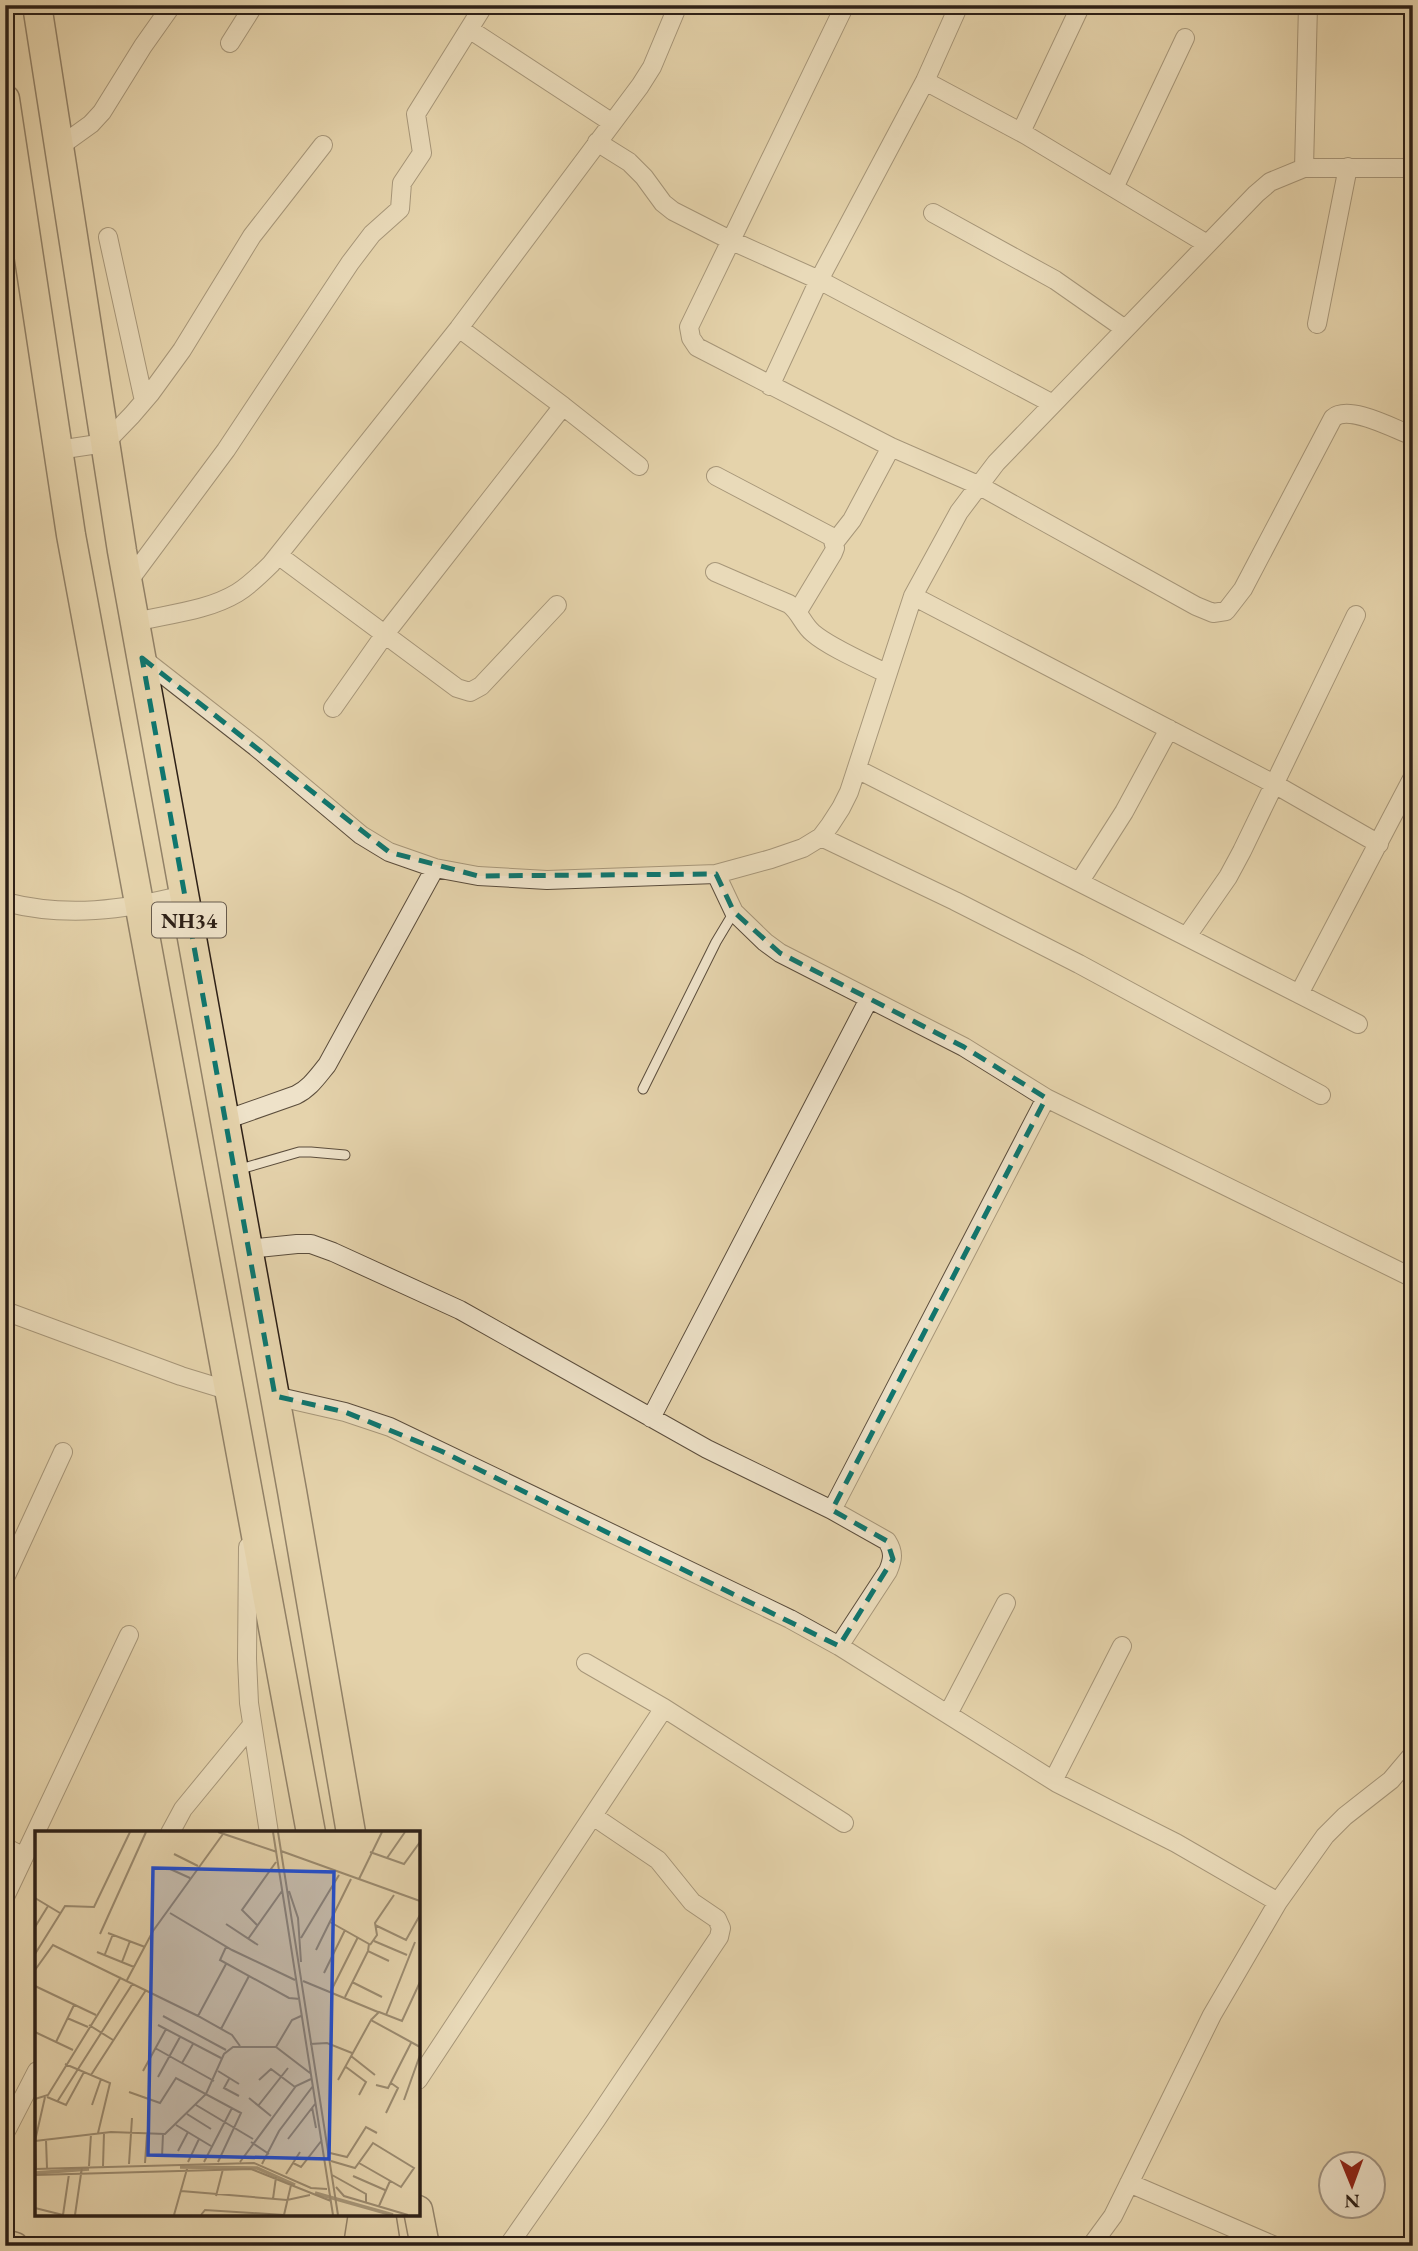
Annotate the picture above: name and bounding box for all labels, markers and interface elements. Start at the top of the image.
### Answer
road number: NH34 [152,902,226,937]
inset map [35,1831,420,2216]
north arrow [1316,2150,1386,2220]
text: N [1344,2189,1360,2214]

